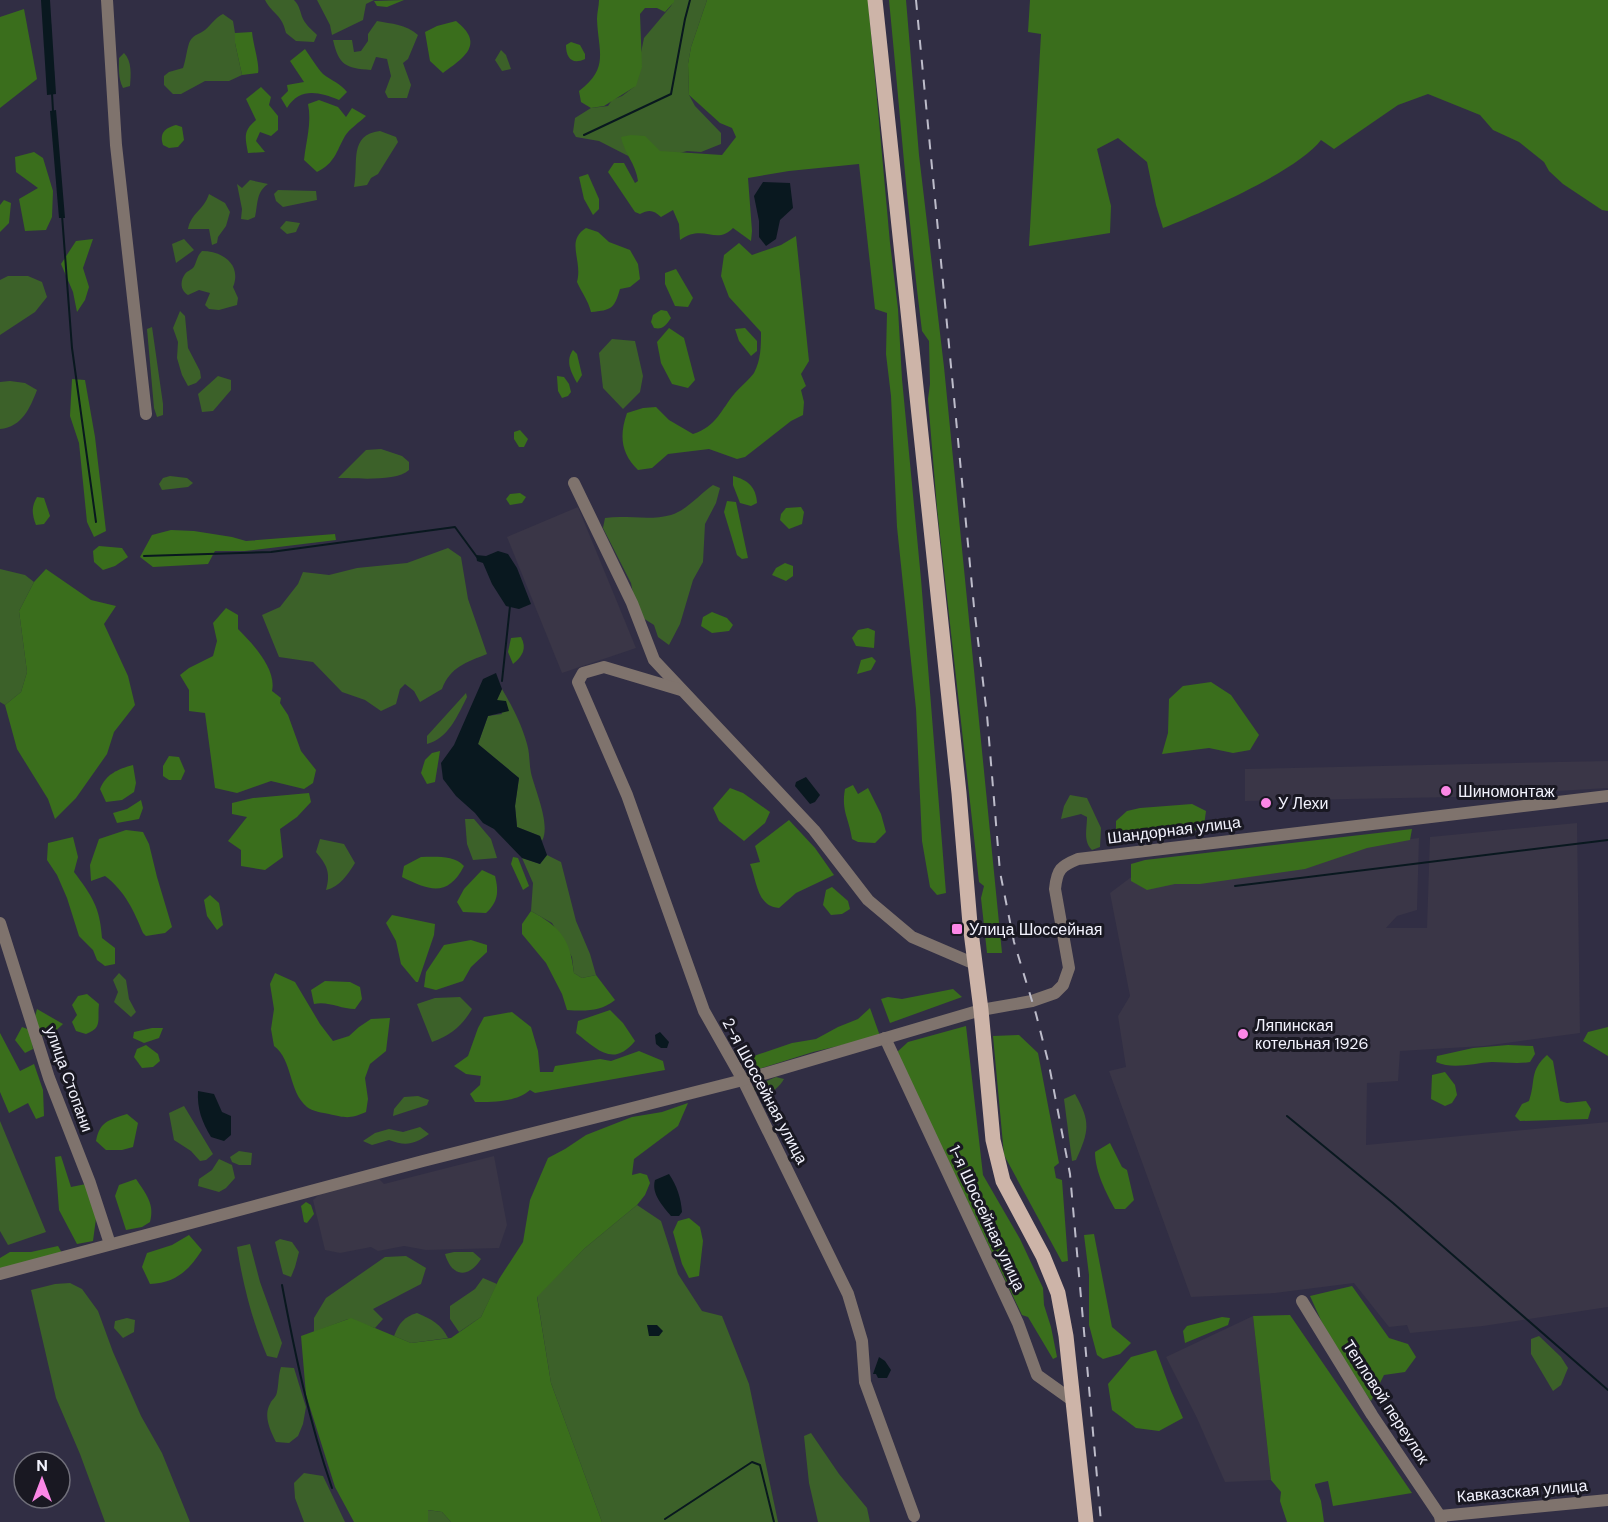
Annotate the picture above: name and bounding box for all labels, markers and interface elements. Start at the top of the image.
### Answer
place label: Шиномонтаж [1458,781,1555,802]
marker: Шиномонтаж [1439,784,1453,798]
place label: У Лехи [1278,793,1328,814]
marker: У Лехи [1259,796,1273,810]
street label: Шандорная улица [1106,811,1242,849]
place label: Улица Шоссейная [969,919,1102,940]
marker: Улица Шоссейная [950,922,964,936]
street label: 2-я Шоссейная улица [718,1014,813,1168]
place label: Ляпинская котельная 1926 [1255,1015,1369,1054]
street label: улица Стопани [40,1023,98,1135]
marker: Ляпинская котельная 1926 [1236,1027,1250,1041]
street label: 1-я Шоссейная улица [944,1142,1030,1294]
street label: Тепловой переулок [1338,1336,1434,1469]
north arrow [12,1450,72,1510]
text: N [36,1455,48,1476]
street label: Кавказская улица [1456,1475,1588,1507]

